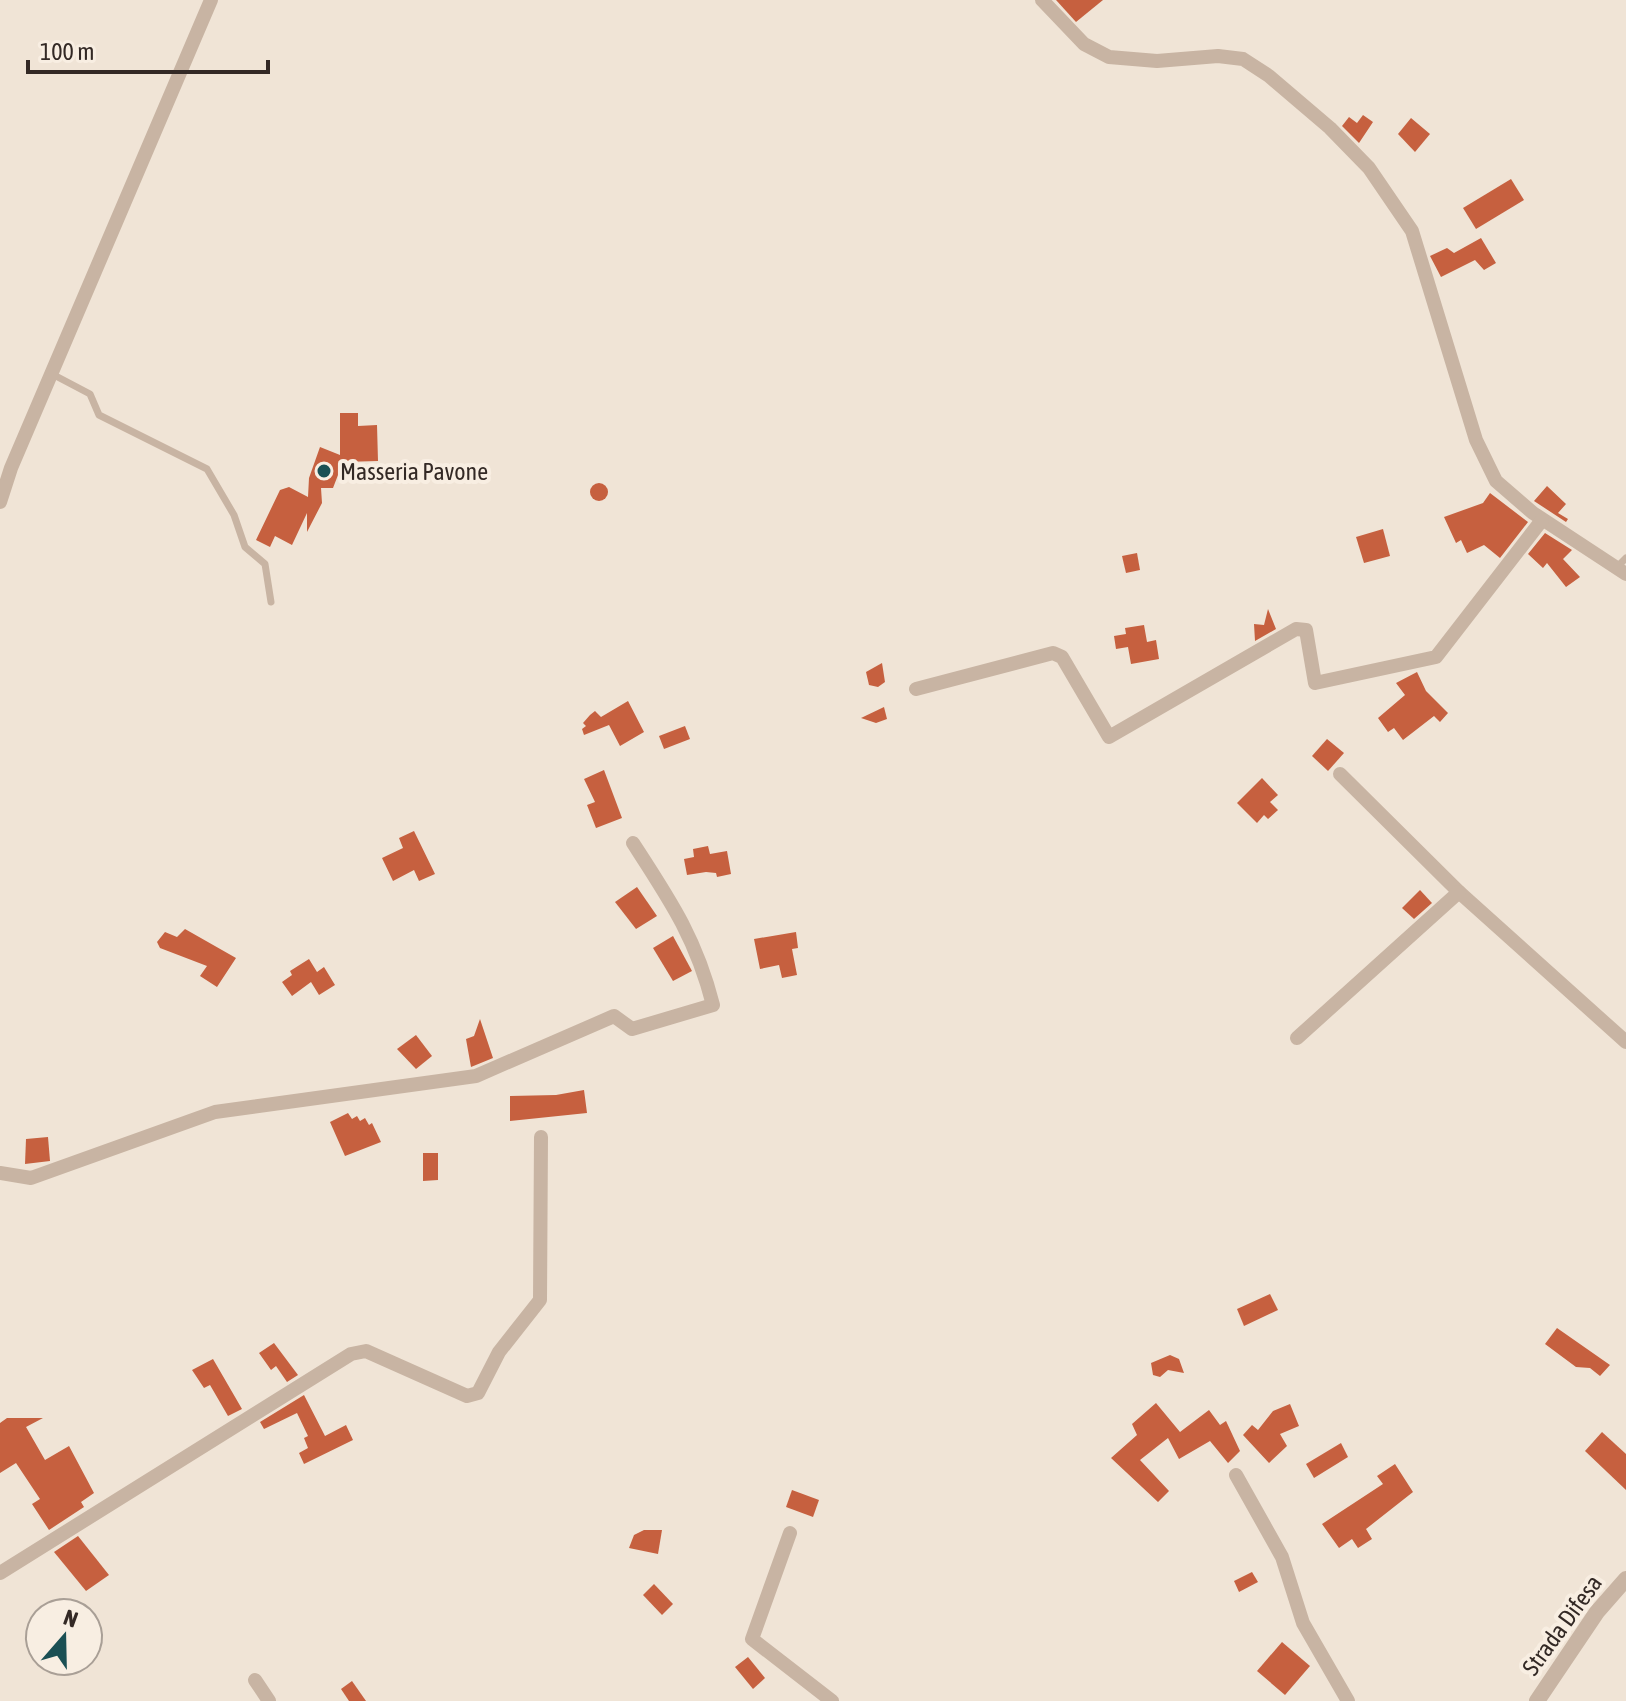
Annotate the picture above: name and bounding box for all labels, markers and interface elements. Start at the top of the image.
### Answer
scale bar [28,24,268,74]
text: 100 m [40,38,94,65]
place label: Masseria Pavone [340,458,488,485]
marker: Masseria Pavone [315,462,333,480]
street label: Strada Difesa [1517,1570,1607,1680]
north arrow [24,1597,104,1677]
text: N [60,1604,81,1633]

